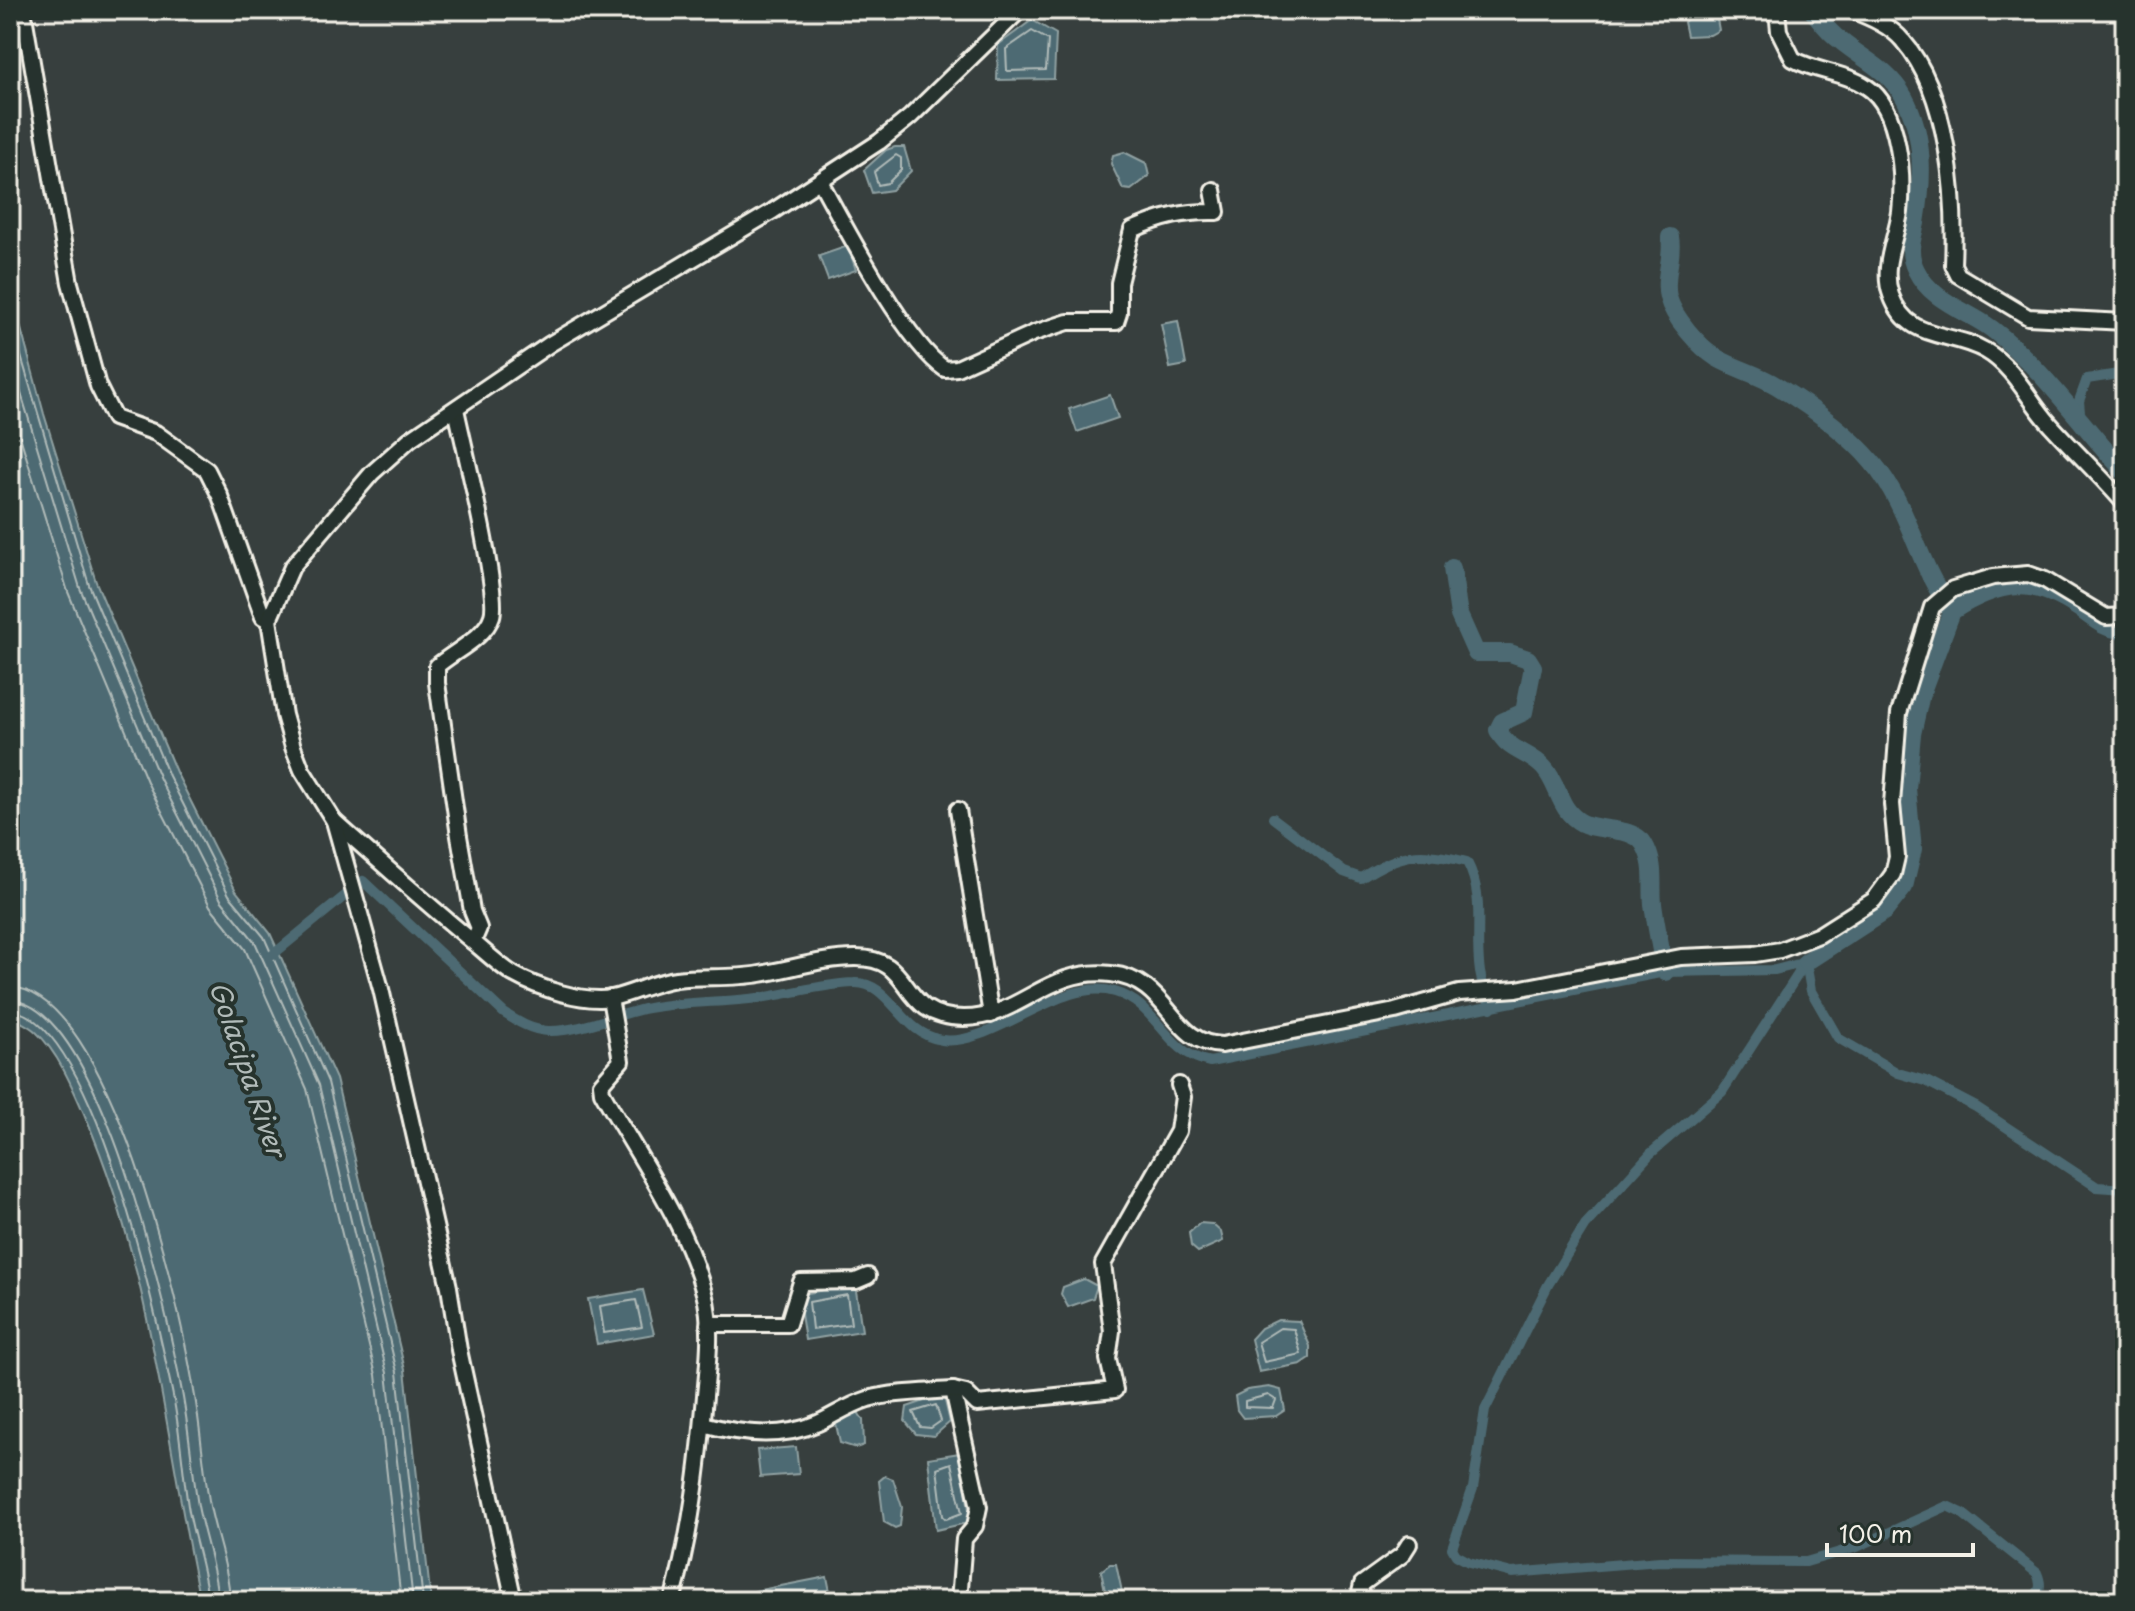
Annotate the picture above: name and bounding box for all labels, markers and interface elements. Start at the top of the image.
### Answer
water label: Golacipa River [200,976,298,1165]
scale bar [1827,1507,1973,1557]
text: 100 m [1839,1515,1912,1551]

